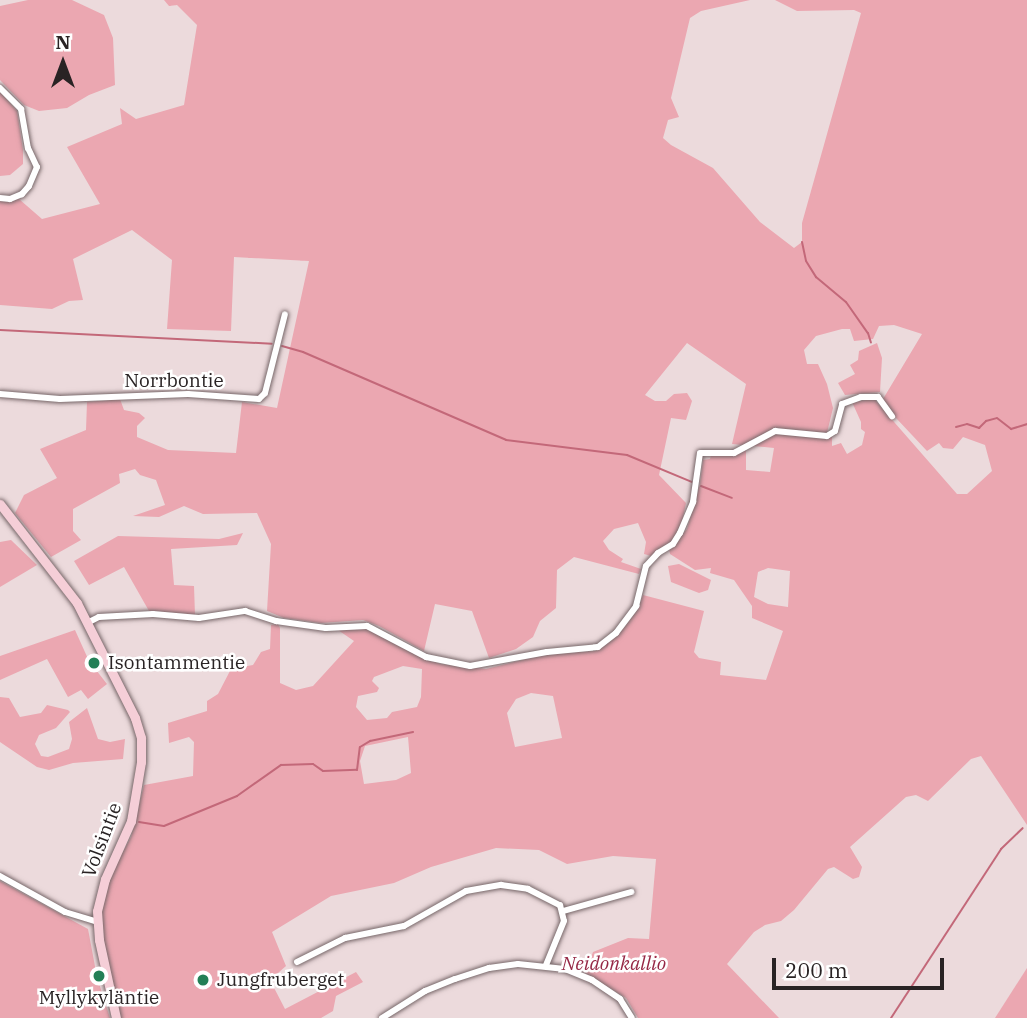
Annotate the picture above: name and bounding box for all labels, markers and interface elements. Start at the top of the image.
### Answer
north arrow [28,28,98,98]
text: N [55,30,71,54]
street label: Norrbontie [124,370,224,392]
place label: Isontammentie [108,652,245,674]
marker: Isontammentie [86,655,102,671]
street label: Volsintie [77,799,127,881]
scale bar [775,944,946,988]
park label: Neidonkallio [562,953,666,975]
text: 200 m [785,956,848,984]
marker: Myllykyläntie [91,968,107,984]
place label: Jungfruberget [217,969,344,991]
marker: Jungfruberget [195,972,211,988]
place label: Myllykyläntie [39,987,159,1009]

